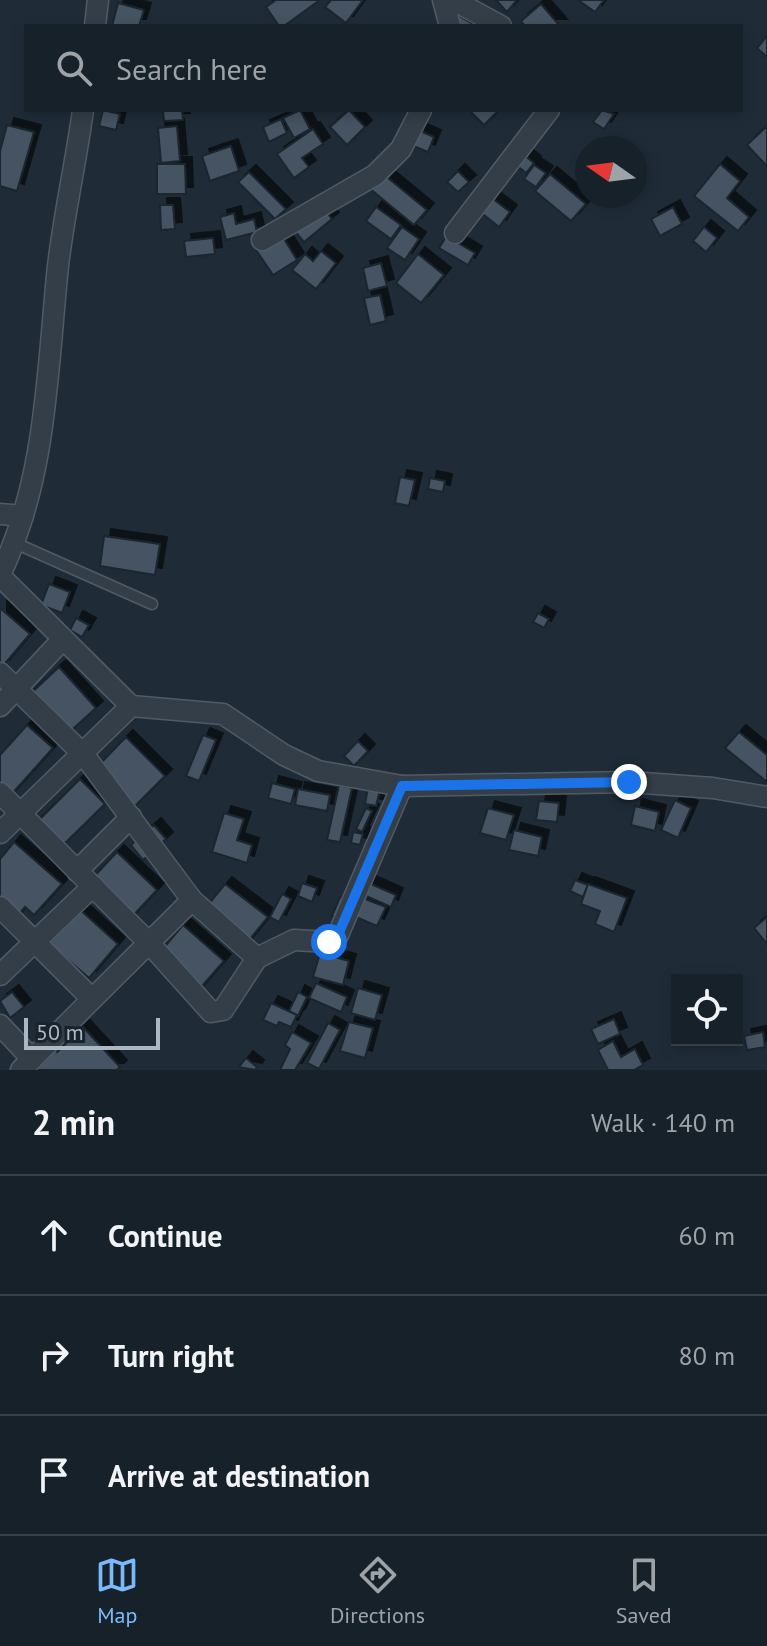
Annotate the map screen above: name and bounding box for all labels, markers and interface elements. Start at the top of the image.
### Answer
search box [24,24,743,112]
icon: search [52,46,96,90]
text: Search here [116,49,267,88]
north arrow [575,136,647,208]
route end [611,764,647,800]
route start [311,924,347,960]
map controls [671,974,743,1046]
button: locate [671,974,743,1046]
scale bar [24,1014,160,1050]
text: 50 m [36,1018,84,1046]
text: 2 min [32,1100,115,1144]
text: Walk · 140 m [591,1106,735,1139]
icon: ahead [32,1213,76,1257]
text: Continue [108,1216,222,1255]
text: 60 m [679,1219,735,1252]
icon: right [32,1333,76,1377]
text: Turn right [108,1336,234,1375]
text: 80 m [679,1339,735,1372]
icon: arrive [32,1453,76,1497]
text: Arrive at destination [108,1456,370,1495]
tab: Map [95,1553,139,1629]
tab: Directions [330,1553,425,1629]
tab: Saved [616,1553,672,1629]

